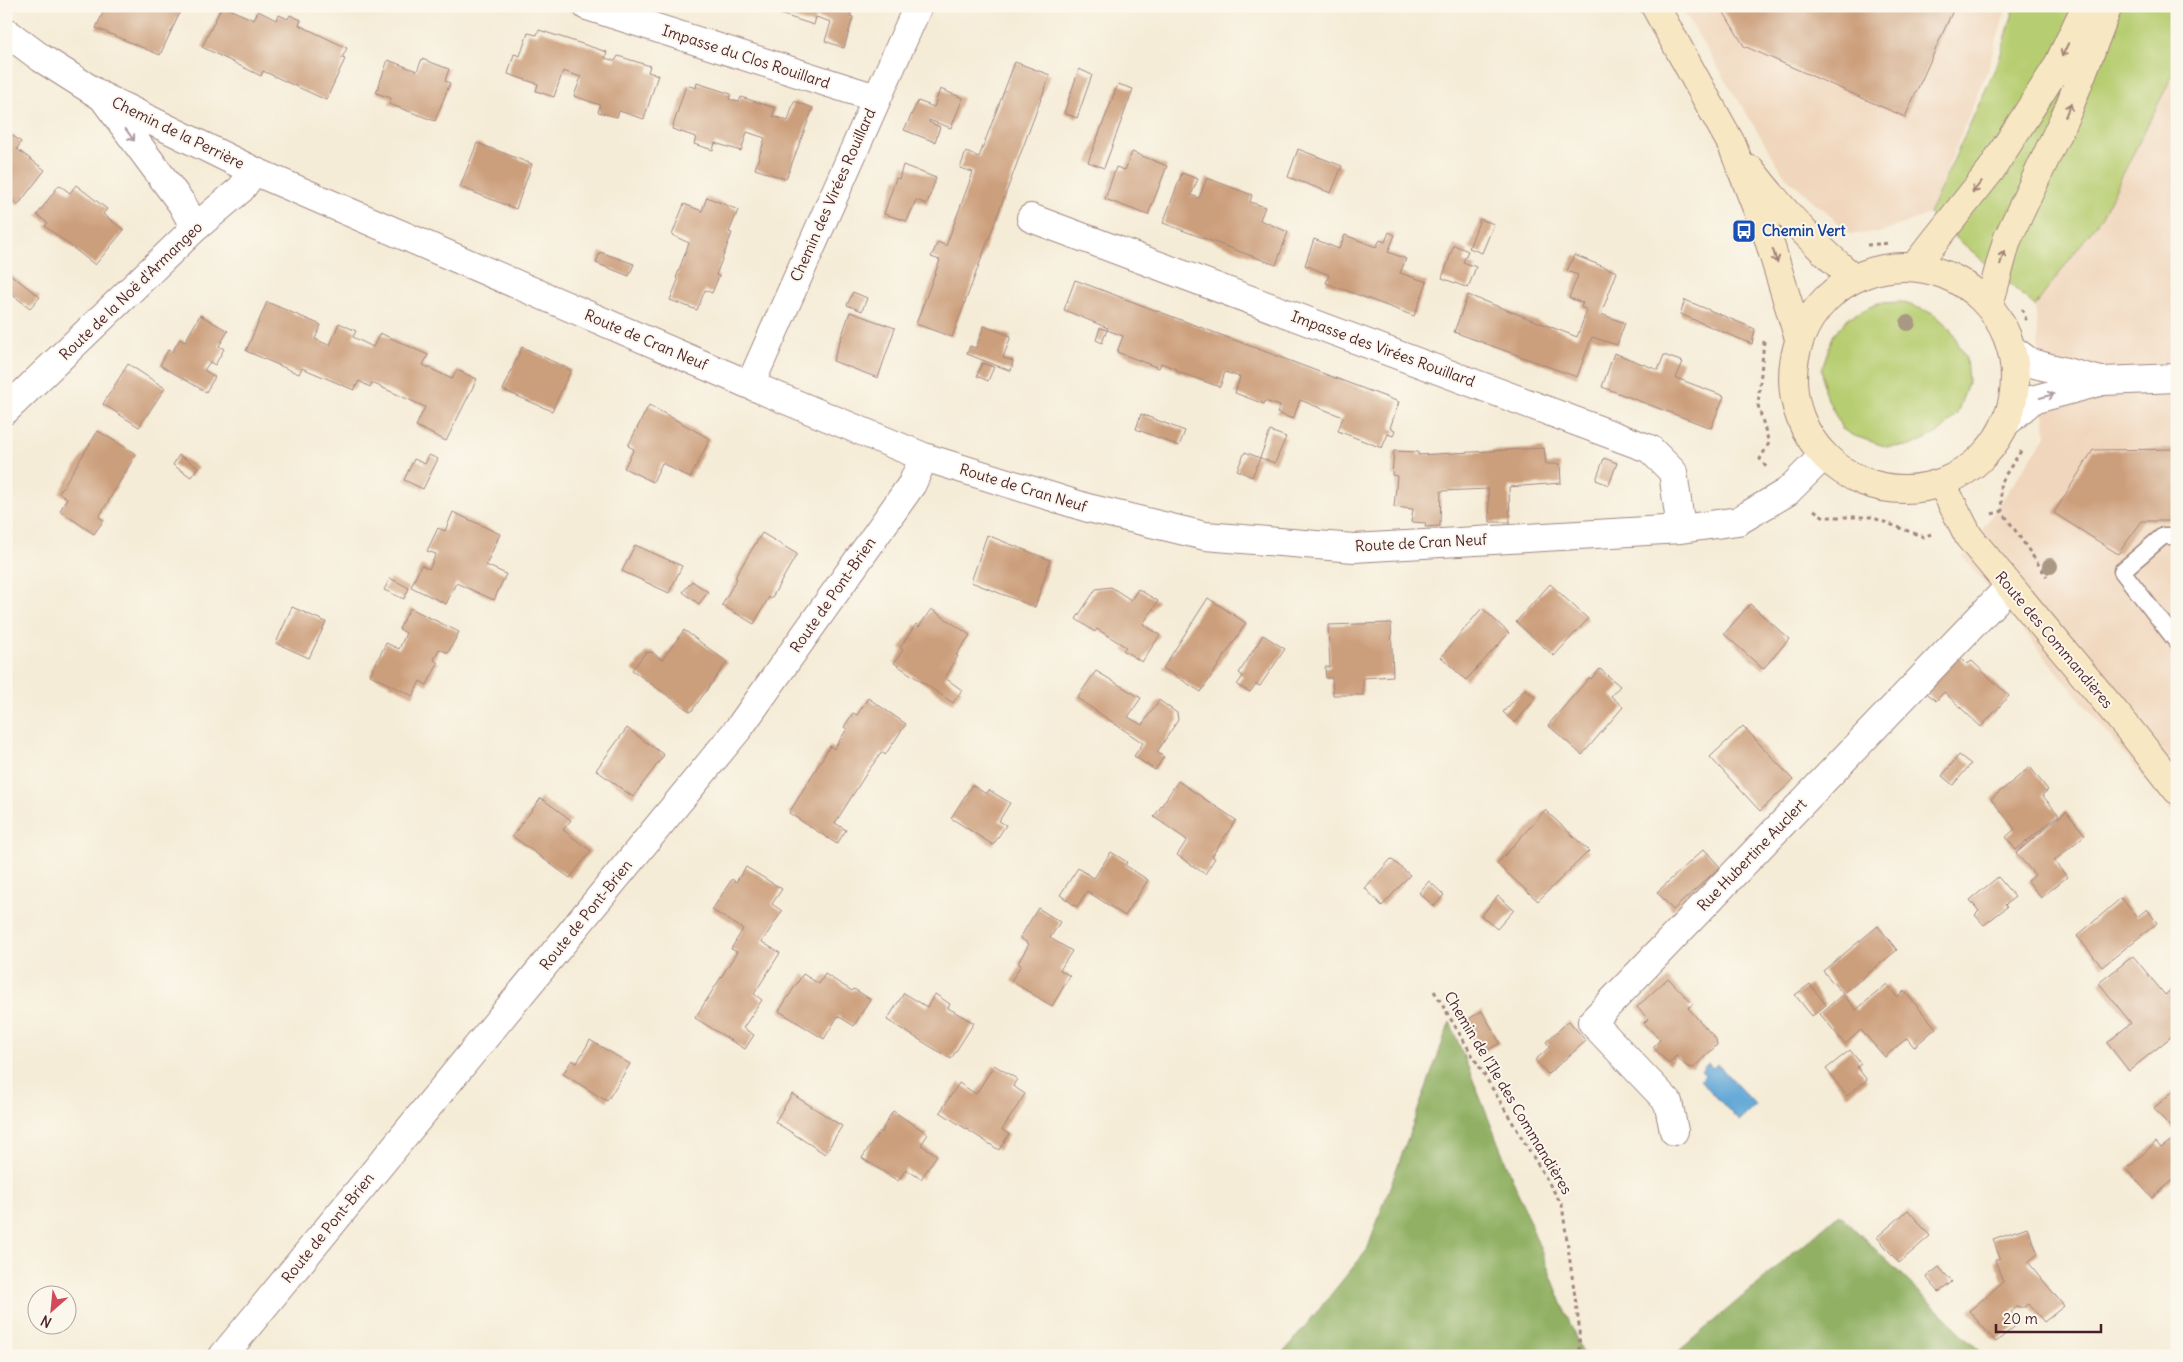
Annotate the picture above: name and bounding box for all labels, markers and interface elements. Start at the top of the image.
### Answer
street label: Impasse du Clos Rouillard [660,20,833,93]
one-way arrow [2060,42,2069,57]
street label: Chemin de la Perrière [109,92,248,173]
one-way arrow [2064,102,2073,118]
street label: Chemin des Virées Rouillard [786,105,879,284]
one-way arrow [125,128,135,142]
one-way arrow [1972,180,1983,193]
street label: Route de la Noë d'Armangeo [55,217,206,364]
bus stop icon: Chemin Vert [1731,218,1757,244]
place label: Chemin Vert [1762,221,1846,240]
one-way arrow [1770,248,1780,264]
one-way arrow [1998,250,2008,266]
street label: Route de Cran Neuf [582,305,712,375]
street label: Impasse des Virées Rouillard [1289,306,1478,391]
one-way arrow [2039,391,2055,400]
street label: Route de Cran Neuf [957,459,1090,516]
street label: Route de Cran Neuf [1355,529,1489,555]
street label: Route de Pont-Brien [786,533,880,656]
street label: Route des Commandières [1992,567,2117,712]
street label: Rue Hubertine Auclert [1693,794,1810,915]
street label: Route de Pont-Brien [535,855,636,974]
street label: Chemin de l'Ile des Commandières [1440,988,1577,1198]
street label: Route de Pont-Brien [277,1168,378,1287]
north arrow [28,1284,78,1334]
scale bar [1996,1302,2100,1334]
text: 20 m [2003,1309,2038,1328]
text: N [38,1311,54,1332]

